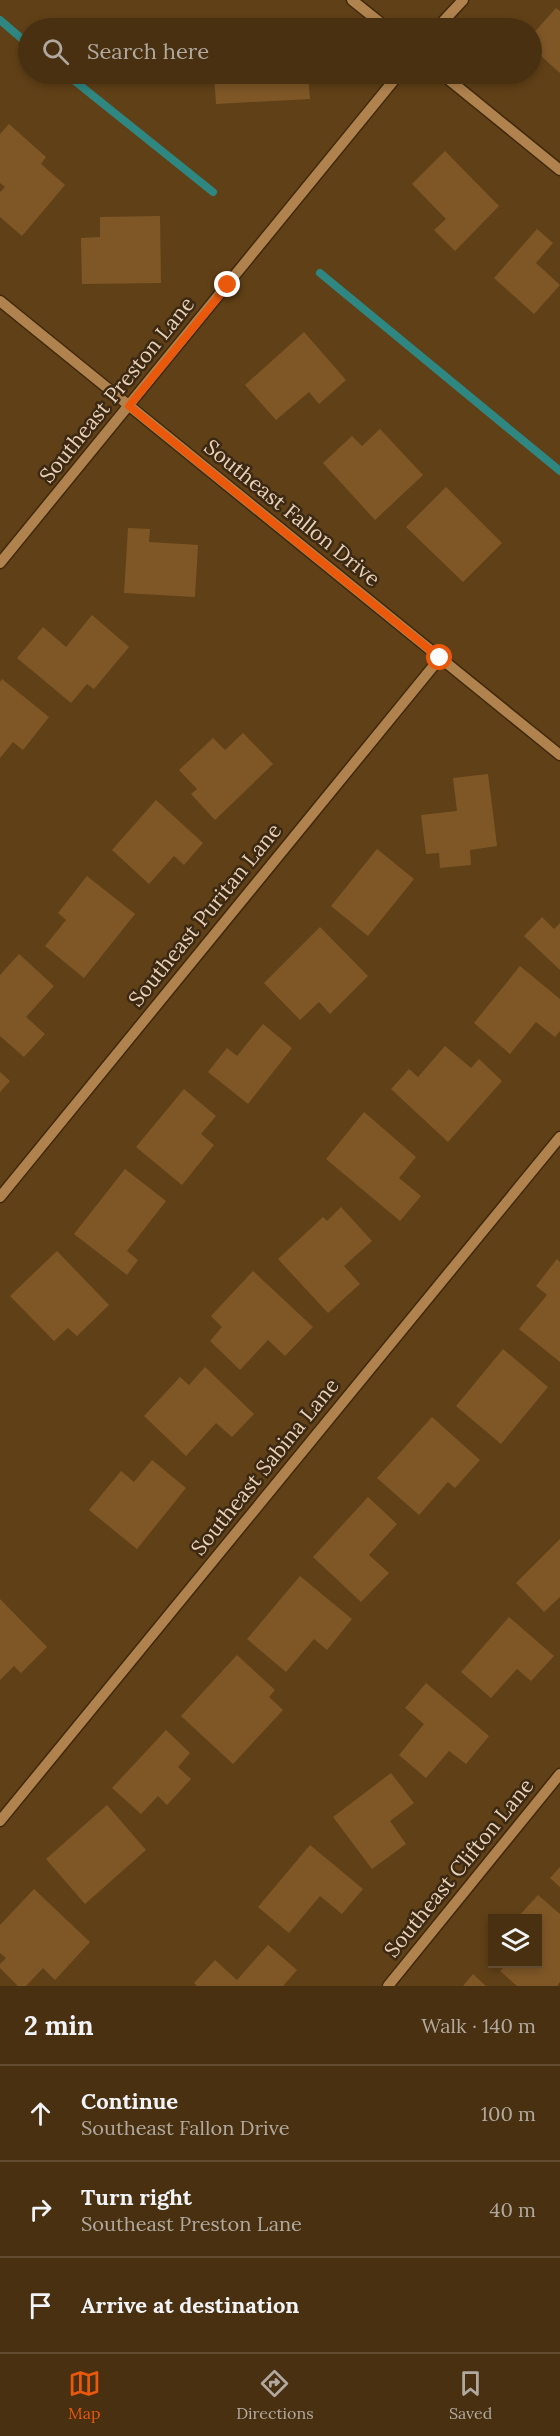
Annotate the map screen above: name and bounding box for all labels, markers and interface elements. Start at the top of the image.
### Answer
search box [18,18,542,84]
icon: search [39,35,72,68]
text: Search here [87,37,209,65]
route end [214,271,240,297]
street label: Southeast Preston Lane [33,291,200,488]
street label: Southeast Fallon Drive [199,433,386,592]
route start [426,644,452,670]
street label: Southeast Puritan Lane [122,817,287,1012]
street label: Southeast Sabina Lane [185,1372,344,1561]
street label: Southeast Clifton Lane [378,1773,539,1963]
map controls [488,1914,542,1968]
button: layers [488,1914,542,1968]
text: 2 min [24,2009,94,2042]
text: Walk · 140 m [421,2013,536,2038]
text: Continue [81,2087,178,2115]
icon: ahead [24,2097,57,2130]
text: 100 m [481,2101,536,2126]
text: Southeast Fallon Drive [81,2115,290,2140]
text: Turn right [81,2183,192,2211]
icon: right [24,2193,57,2226]
text: 40 m [490,2197,536,2222]
text: Southeast Preston Lane [81,2211,302,2236]
icon: arrive [24,2289,57,2322]
text: Arrive at destination [81,2291,299,2319]
tab: Map [68,2367,101,2423]
tab: Directions [236,2367,314,2423]
tab: Saved [449,2367,492,2423]

